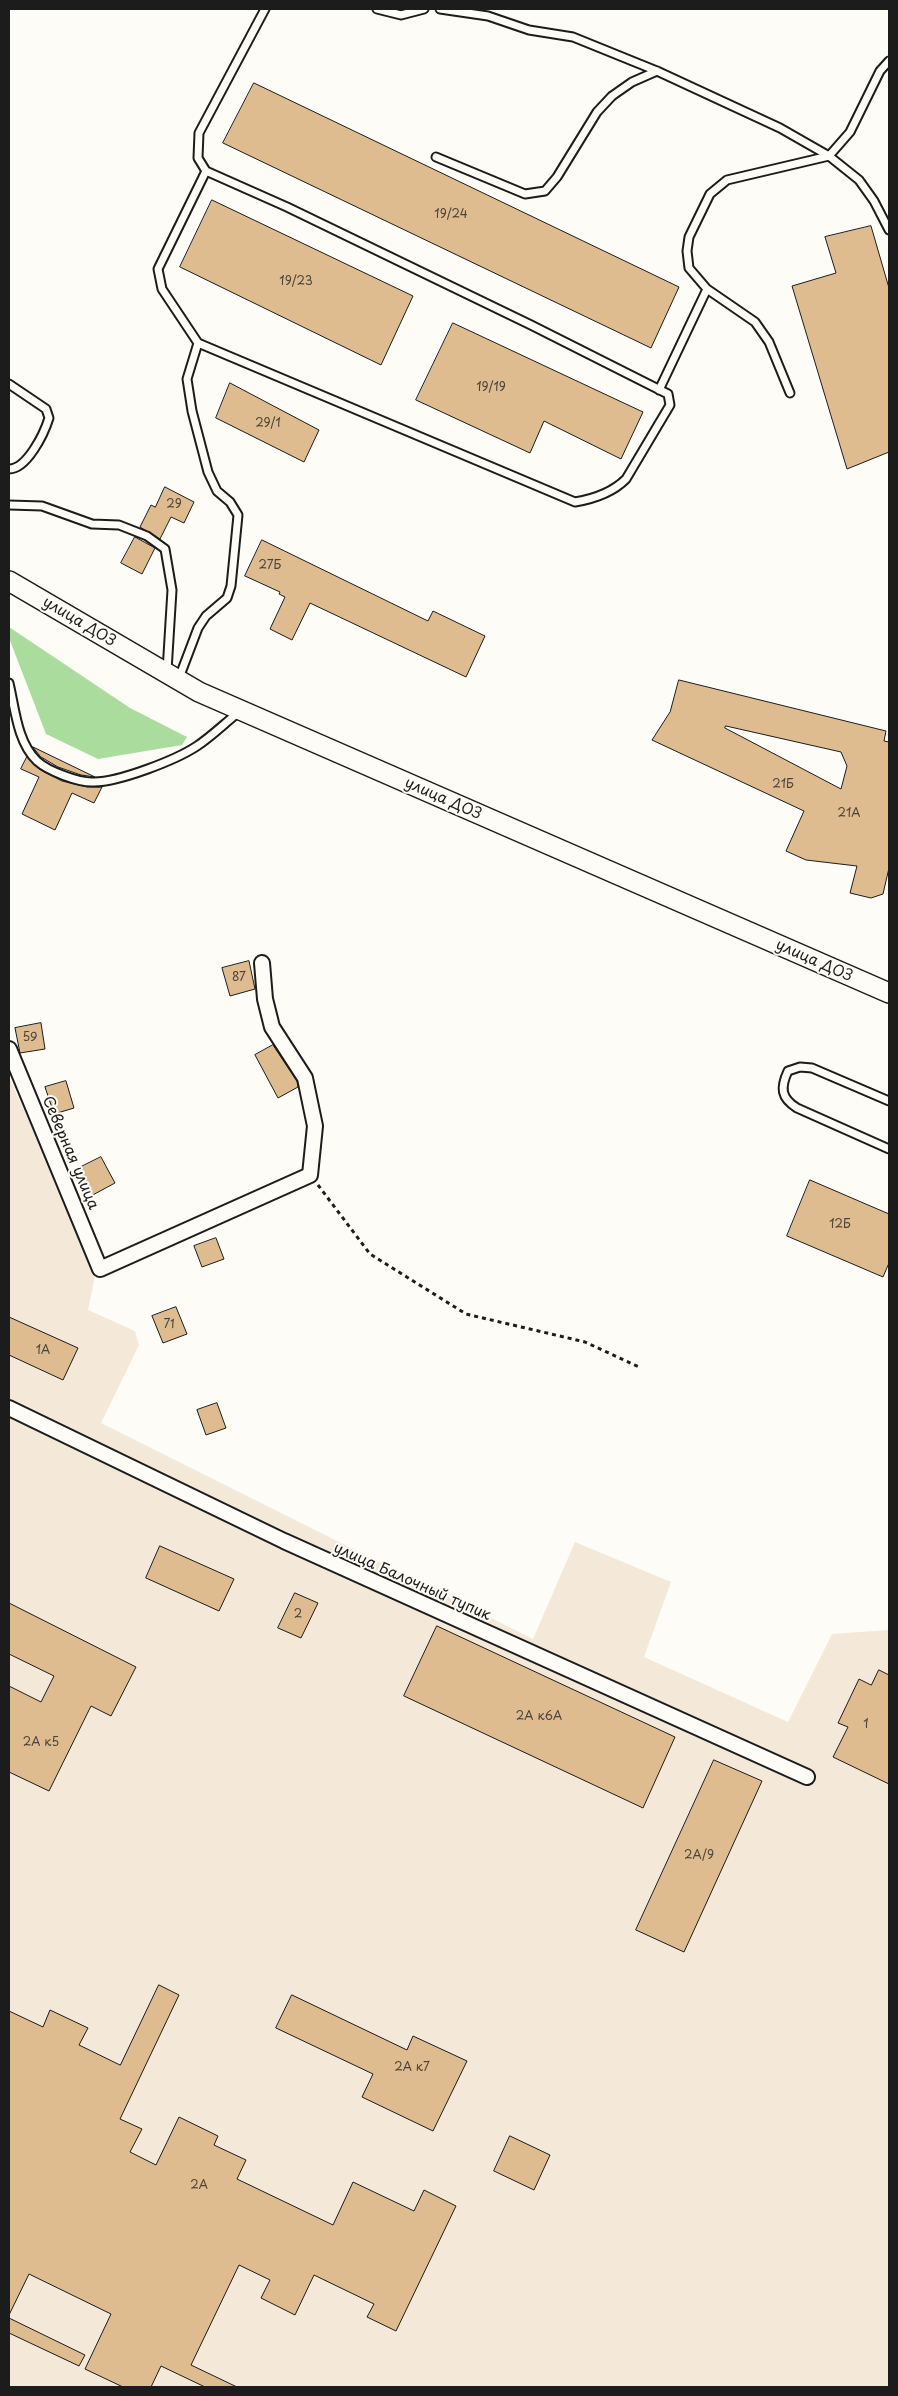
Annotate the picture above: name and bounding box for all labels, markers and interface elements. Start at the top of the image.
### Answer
house number: 19/24 [434,208,468,222]
house number: 19/23 [279,275,313,289]
house number: 19/19 [476,381,506,395]
house number: 29/1 [255,417,281,431]
house number: 29 [166,498,182,512]
house number: 27Б [259,559,281,573]
street label: улица ДОЗ [39,593,119,651]
street label: улица ДОЗ [402,774,484,824]
house number: 21Б [772,778,794,792]
house number: 21А [837,807,861,821]
street label: улица ДОЗ [773,936,855,986]
house number: 87 [232,971,246,985]
house number: 59 [23,1031,37,1045]
street label: Северная улица [38,1094,102,1212]
house number: 12Б [829,1218,851,1232]
house number: 71 [163,1318,175,1332]
house number: 1А [36,1344,50,1358]
street label: улица Балочный тупик [331,1539,493,1625]
house number: 2 [294,1608,302,1622]
house number: 2А к6А [516,1710,562,1724]
house number: 1 [863,1718,869,1732]
house number: 2А к5 [23,1736,59,1750]
house number: 2А/9 [684,1849,714,1863]
house number: 2А к7 [394,2061,430,2075]
house number: 2А [190,2179,208,2193]

